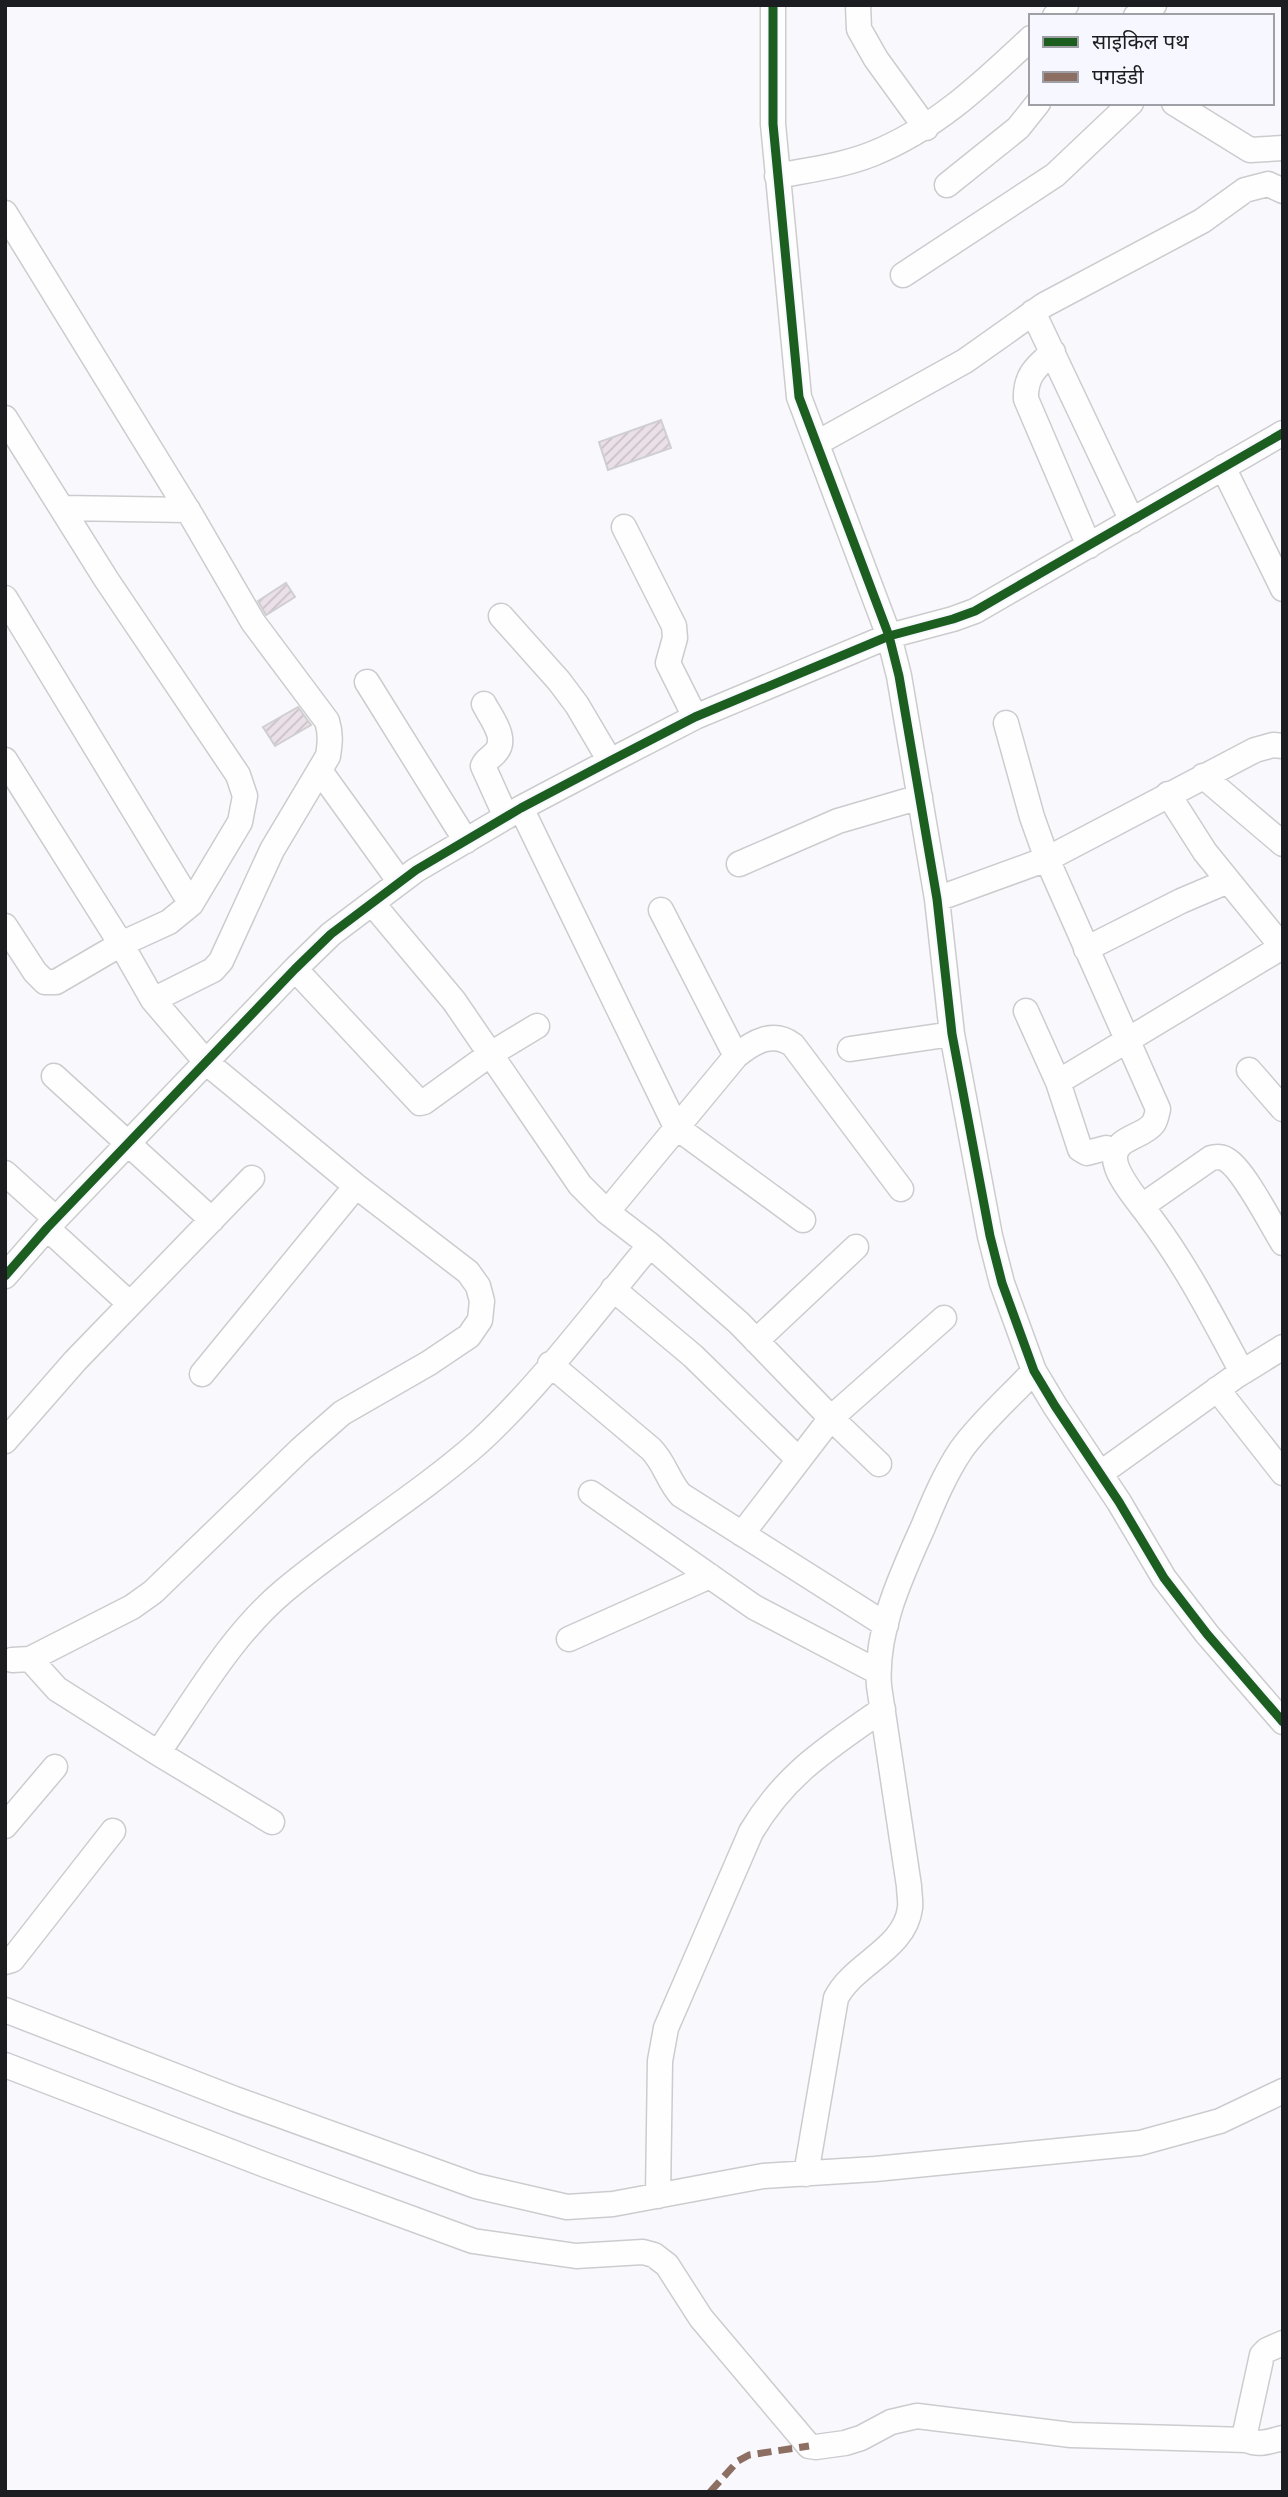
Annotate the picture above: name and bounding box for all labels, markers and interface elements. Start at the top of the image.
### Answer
legend [1029,14,1274,105]
text: साइकिल पथ [1092,27,1189,55]
text: पगडंडी [1092,62,1144,90]

